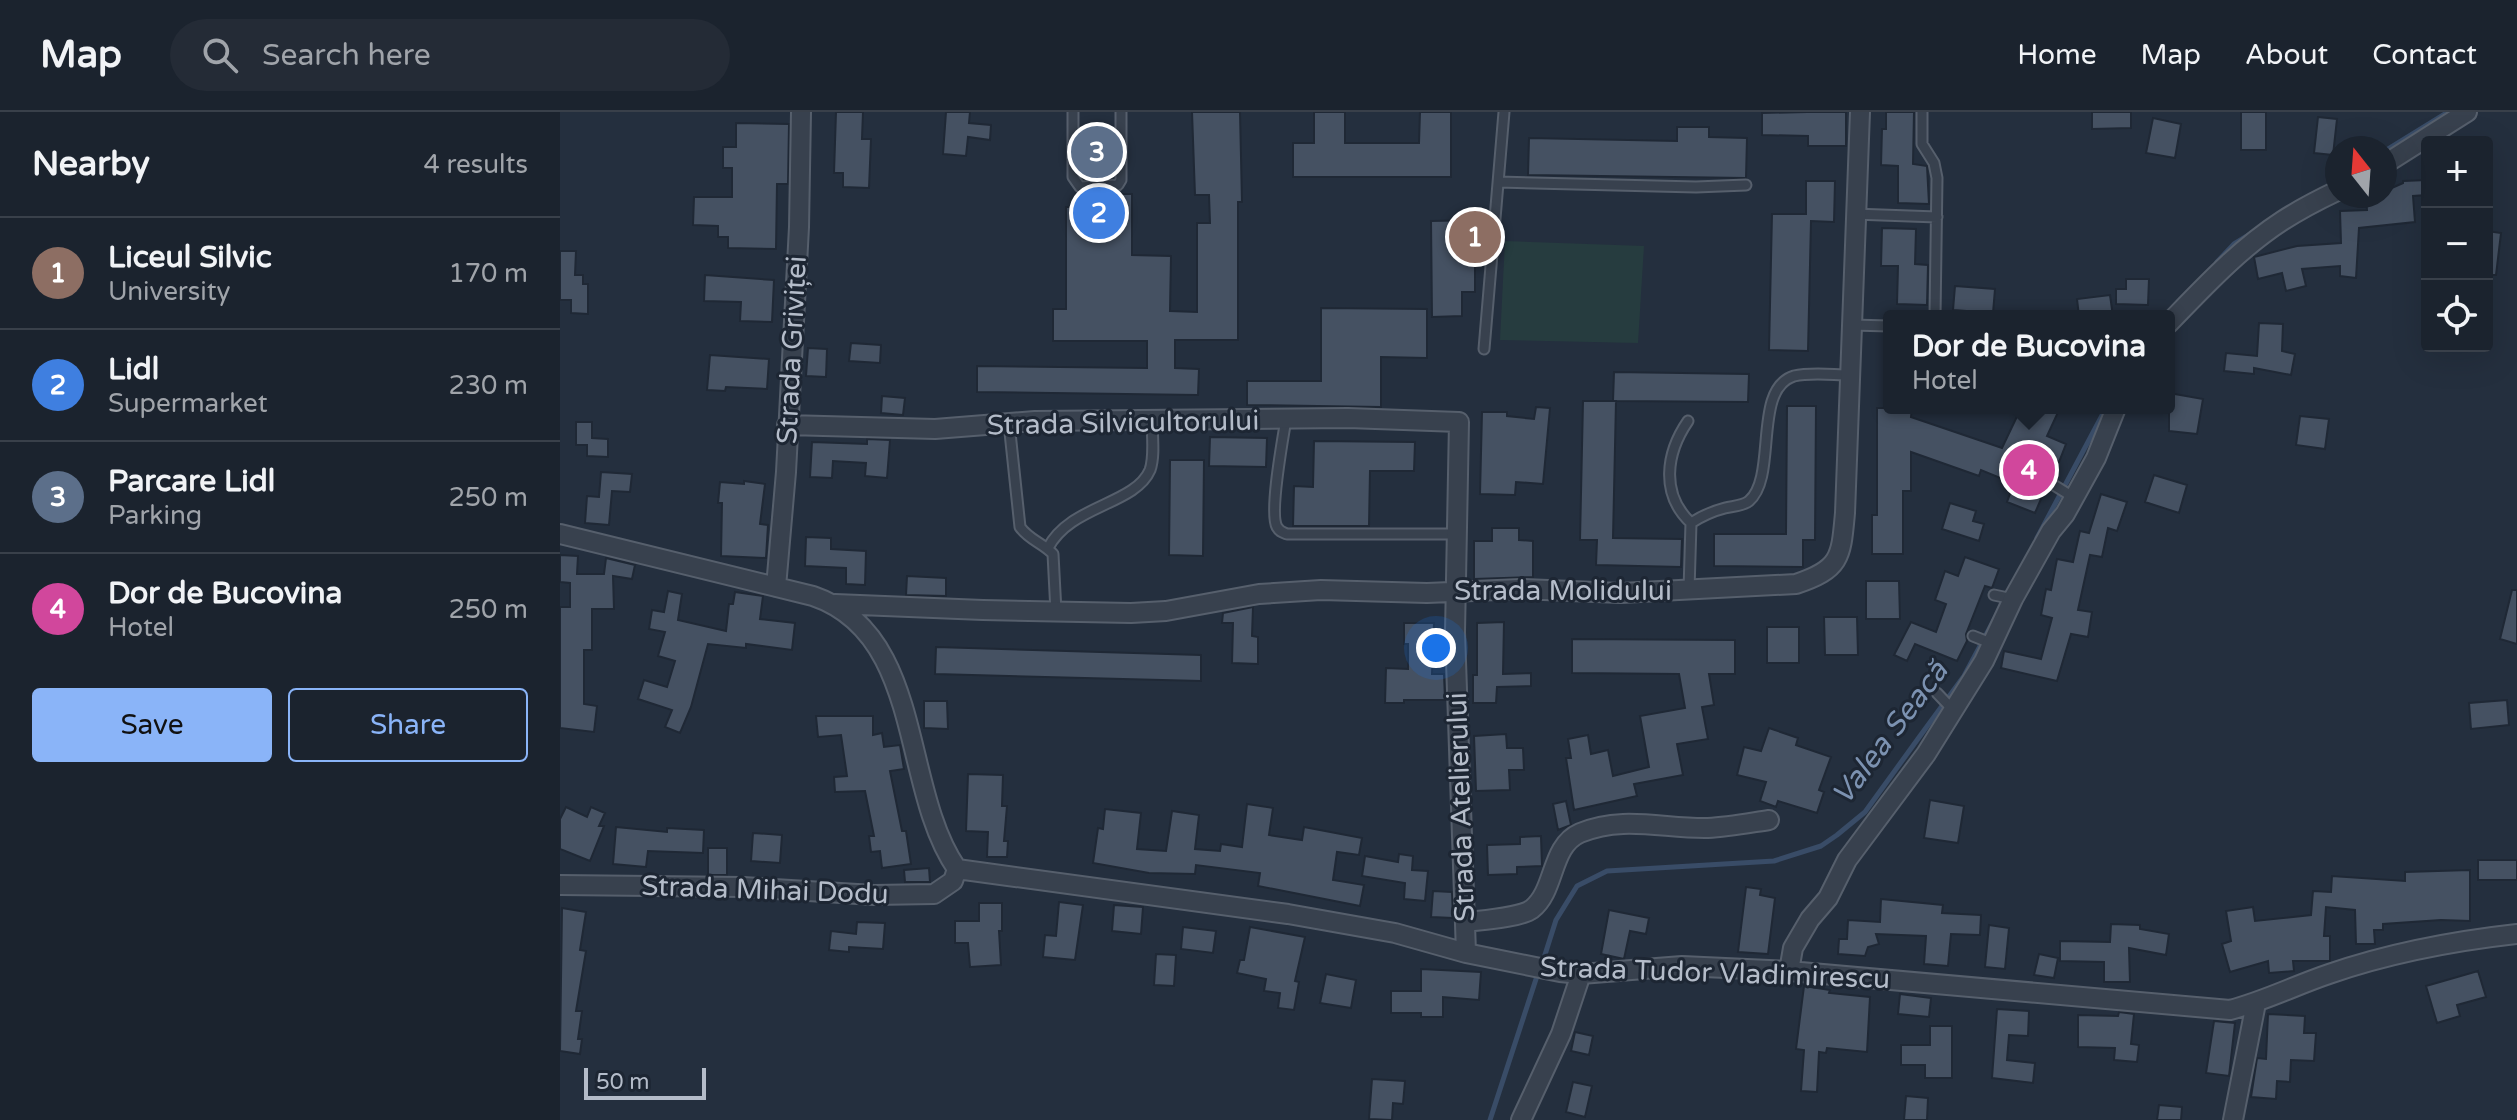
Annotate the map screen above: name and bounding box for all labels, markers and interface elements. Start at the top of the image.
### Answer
search box [170,19,730,91]
text: Map [40,32,122,78]
icon: search [198,33,242,77]
text: Search here [262,37,431,74]
text: Home [2017,38,2097,72]
text: Map [2141,38,2201,72]
text: About [2245,38,2328,72]
text: Contact [2372,38,2477,72]
pin: 3 [1071,122,1123,182]
north arrow [2325,136,2397,208]
map controls [2421,136,2493,352]
button: + [2421,136,2493,208]
text: Nearby [32,144,150,185]
text: 4 results [423,149,528,180]
pin: 2 [1073,183,1125,243]
pin: 1 [1449,207,1501,267]
button: − [2421,208,2493,280]
text: Liceul Silvic [108,239,272,276]
street label: Strada Griviței [770,255,814,445]
text: 1 [50,258,66,289]
text: 170 m [448,258,528,289]
text: University [108,276,231,307]
button: locate [2421,280,2493,352]
popup [1883,310,2175,414]
text: Dor de Bucovina [1912,328,2146,365]
text: Lidl [108,351,159,388]
text: Hotel [1912,365,1978,396]
text: 2 [50,370,66,401]
text: 230 m [448,370,528,401]
text: Supermarket [108,388,268,419]
street label: Strada Silvicultorului [986,404,1260,442]
pin: 4 [2003,440,2055,500]
text: Parcare Lidl [108,463,275,500]
text: 3 [50,482,66,513]
text: 250 m [448,482,528,513]
text: Parking [108,500,202,531]
street label: Strada Molidului [1454,574,1672,608]
text: Dor de Bucovina [108,575,342,612]
text: 4 [50,594,66,625]
text: 250 m [448,594,528,625]
text: Hotel [108,612,174,643]
your location [1416,628,1456,668]
water label: Valea Seacă [1824,653,1957,812]
button: Save [32,688,272,762]
button: Share [288,688,528,762]
street label: Strada Atelierului [1440,692,1482,922]
street label: Strada Mihai Dodu [641,869,889,911]
street label: Strada Tudor Vladimirescu [1539,950,1891,996]
scale bar [584,1064,706,1100]
text: 50 m [596,1069,650,1095]

